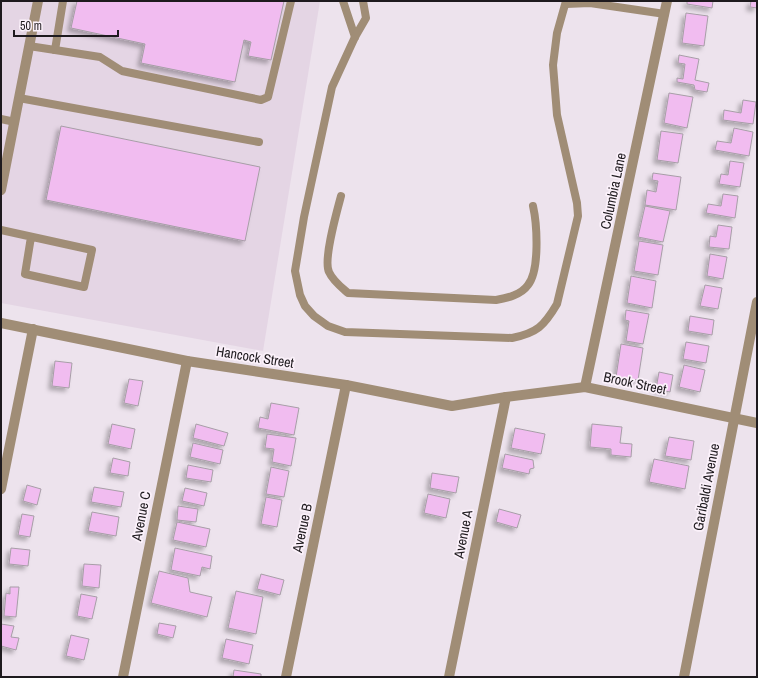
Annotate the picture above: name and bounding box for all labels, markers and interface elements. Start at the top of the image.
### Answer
scale bar [14,12,118,38]
text: 50 m [20,18,42,34]
street label: Columbia Lane [596,151,630,231]
street label: Hancock Street [215,342,295,372]
street label: Brook Street [602,368,668,398]
street label: Garibaldi Avenue [689,442,723,532]
street label: Avenue C [127,490,155,543]
street label: Avenue B [288,502,316,555]
street label: Avenue A [449,508,477,561]

